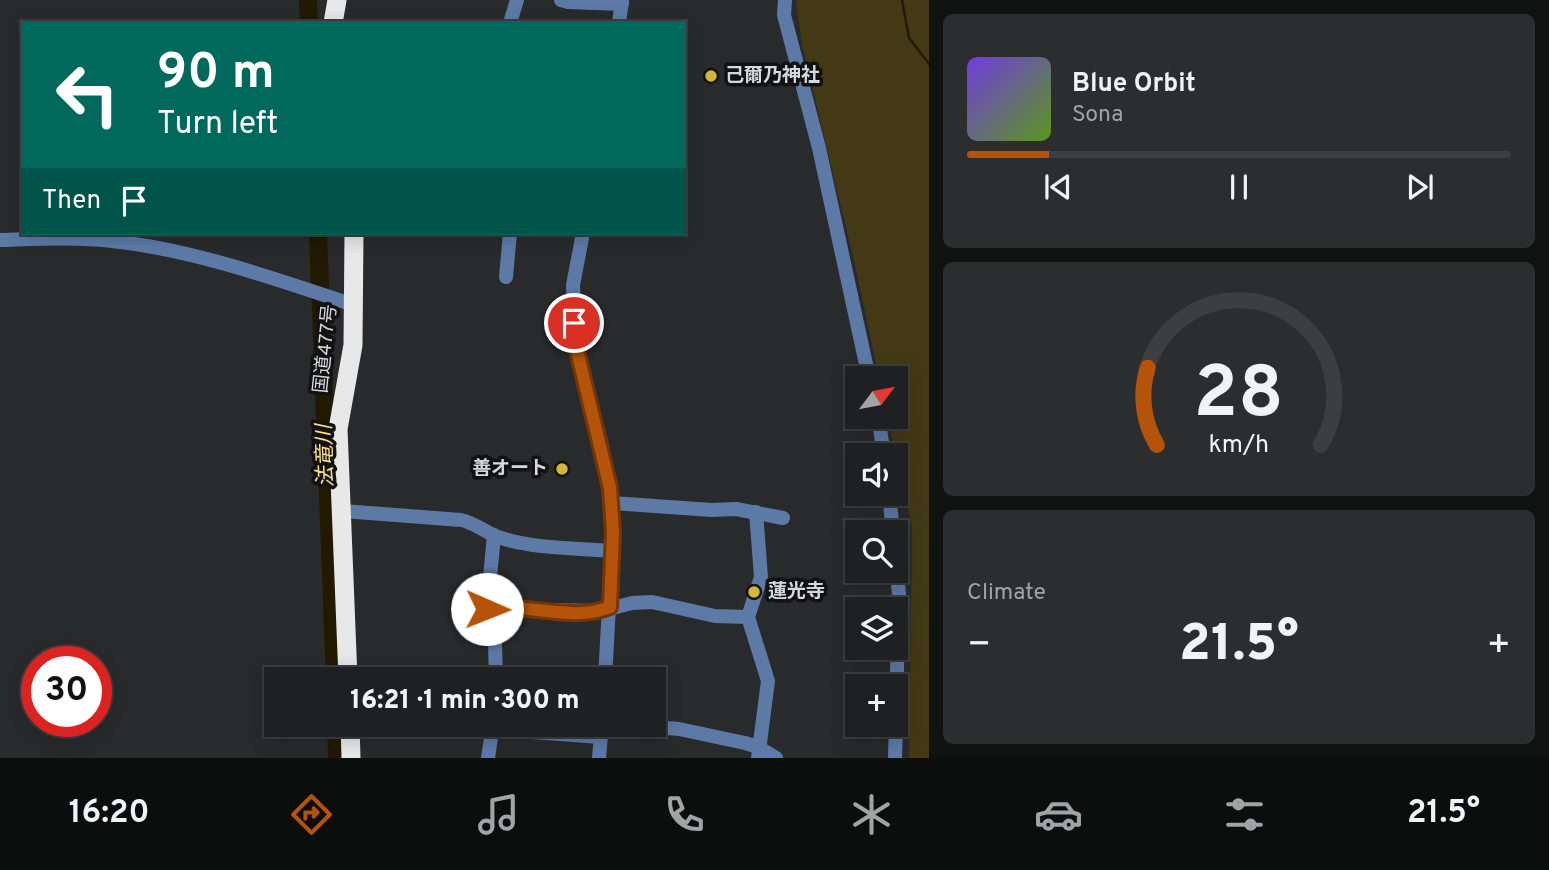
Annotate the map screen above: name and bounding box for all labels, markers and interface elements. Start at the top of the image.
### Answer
text: 90 m [157,44,275,106]
icon: left [42,49,133,140]
place label: 己爾乃神社 [725,64,820,88]
marker: 己爾乃神社 [703,68,719,84]
text: Blue Orbit [1072,68,1196,101]
text: Sona [1072,101,1123,130]
text: Turn left [157,105,278,145]
icon: previous [1039,168,1077,206]
icon: pause [1220,168,1258,206]
icon: next [1401,168,1439,206]
icon: arrive [115,182,153,220]
text: Then [42,185,101,218]
pin [544,293,604,353]
street label: 国道477号 [309,303,343,395]
icon: arrive [555,304,593,342]
text: 28 [1194,351,1284,443]
north arrow [845,366,908,429]
map controls [845,366,908,737]
water label: 法竜川 [311,422,341,488]
text: km/h [1209,430,1269,462]
button: sound [845,443,908,506]
place label: 善オート [472,457,548,481]
marker: 善オート [554,461,570,477]
button: search [845,520,908,583]
position arrow [450,572,524,646]
text: Climate [967,579,1046,608]
place label: 蓮光寺 [768,580,825,604]
marker: 蓮光寺 [746,584,762,600]
button: layers [845,597,908,660]
text: 21.5° [1179,613,1299,679]
text: − [967,622,992,671]
text: + [1486,622,1511,671]
speed limit sign: 30 [21,646,112,737]
button: + [845,674,908,737]
text: 16:21 · 1 min · 300 m [350,685,580,718]
icon: directions [287,790,336,839]
icon: music [474,790,523,839]
icon: phone [660,790,709,839]
icon: climate [847,790,896,839]
icon: car [1034,790,1083,839]
icon: filters [1220,790,1269,839]
text: 16:20 [69,794,150,834]
text: 21.5° [1407,794,1480,834]

